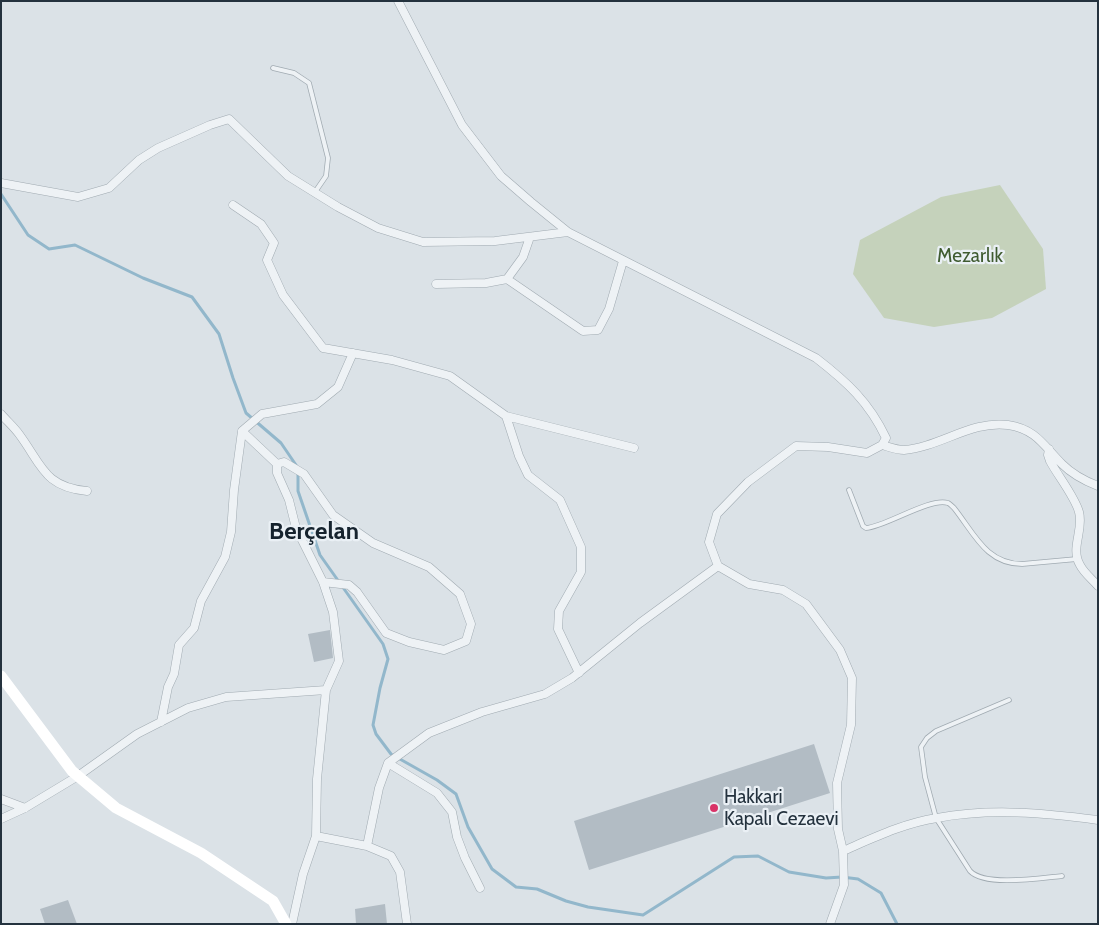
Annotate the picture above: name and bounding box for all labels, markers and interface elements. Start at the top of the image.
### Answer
park label: Mezarlık [937,245,1003,267]
district label: Berçelan [269,518,359,546]
place label: Hakkari Kapalı Cezaevi [724,786,839,830]
marker: Hakkari Kapalı Cezaevi [708,802,720,814]

